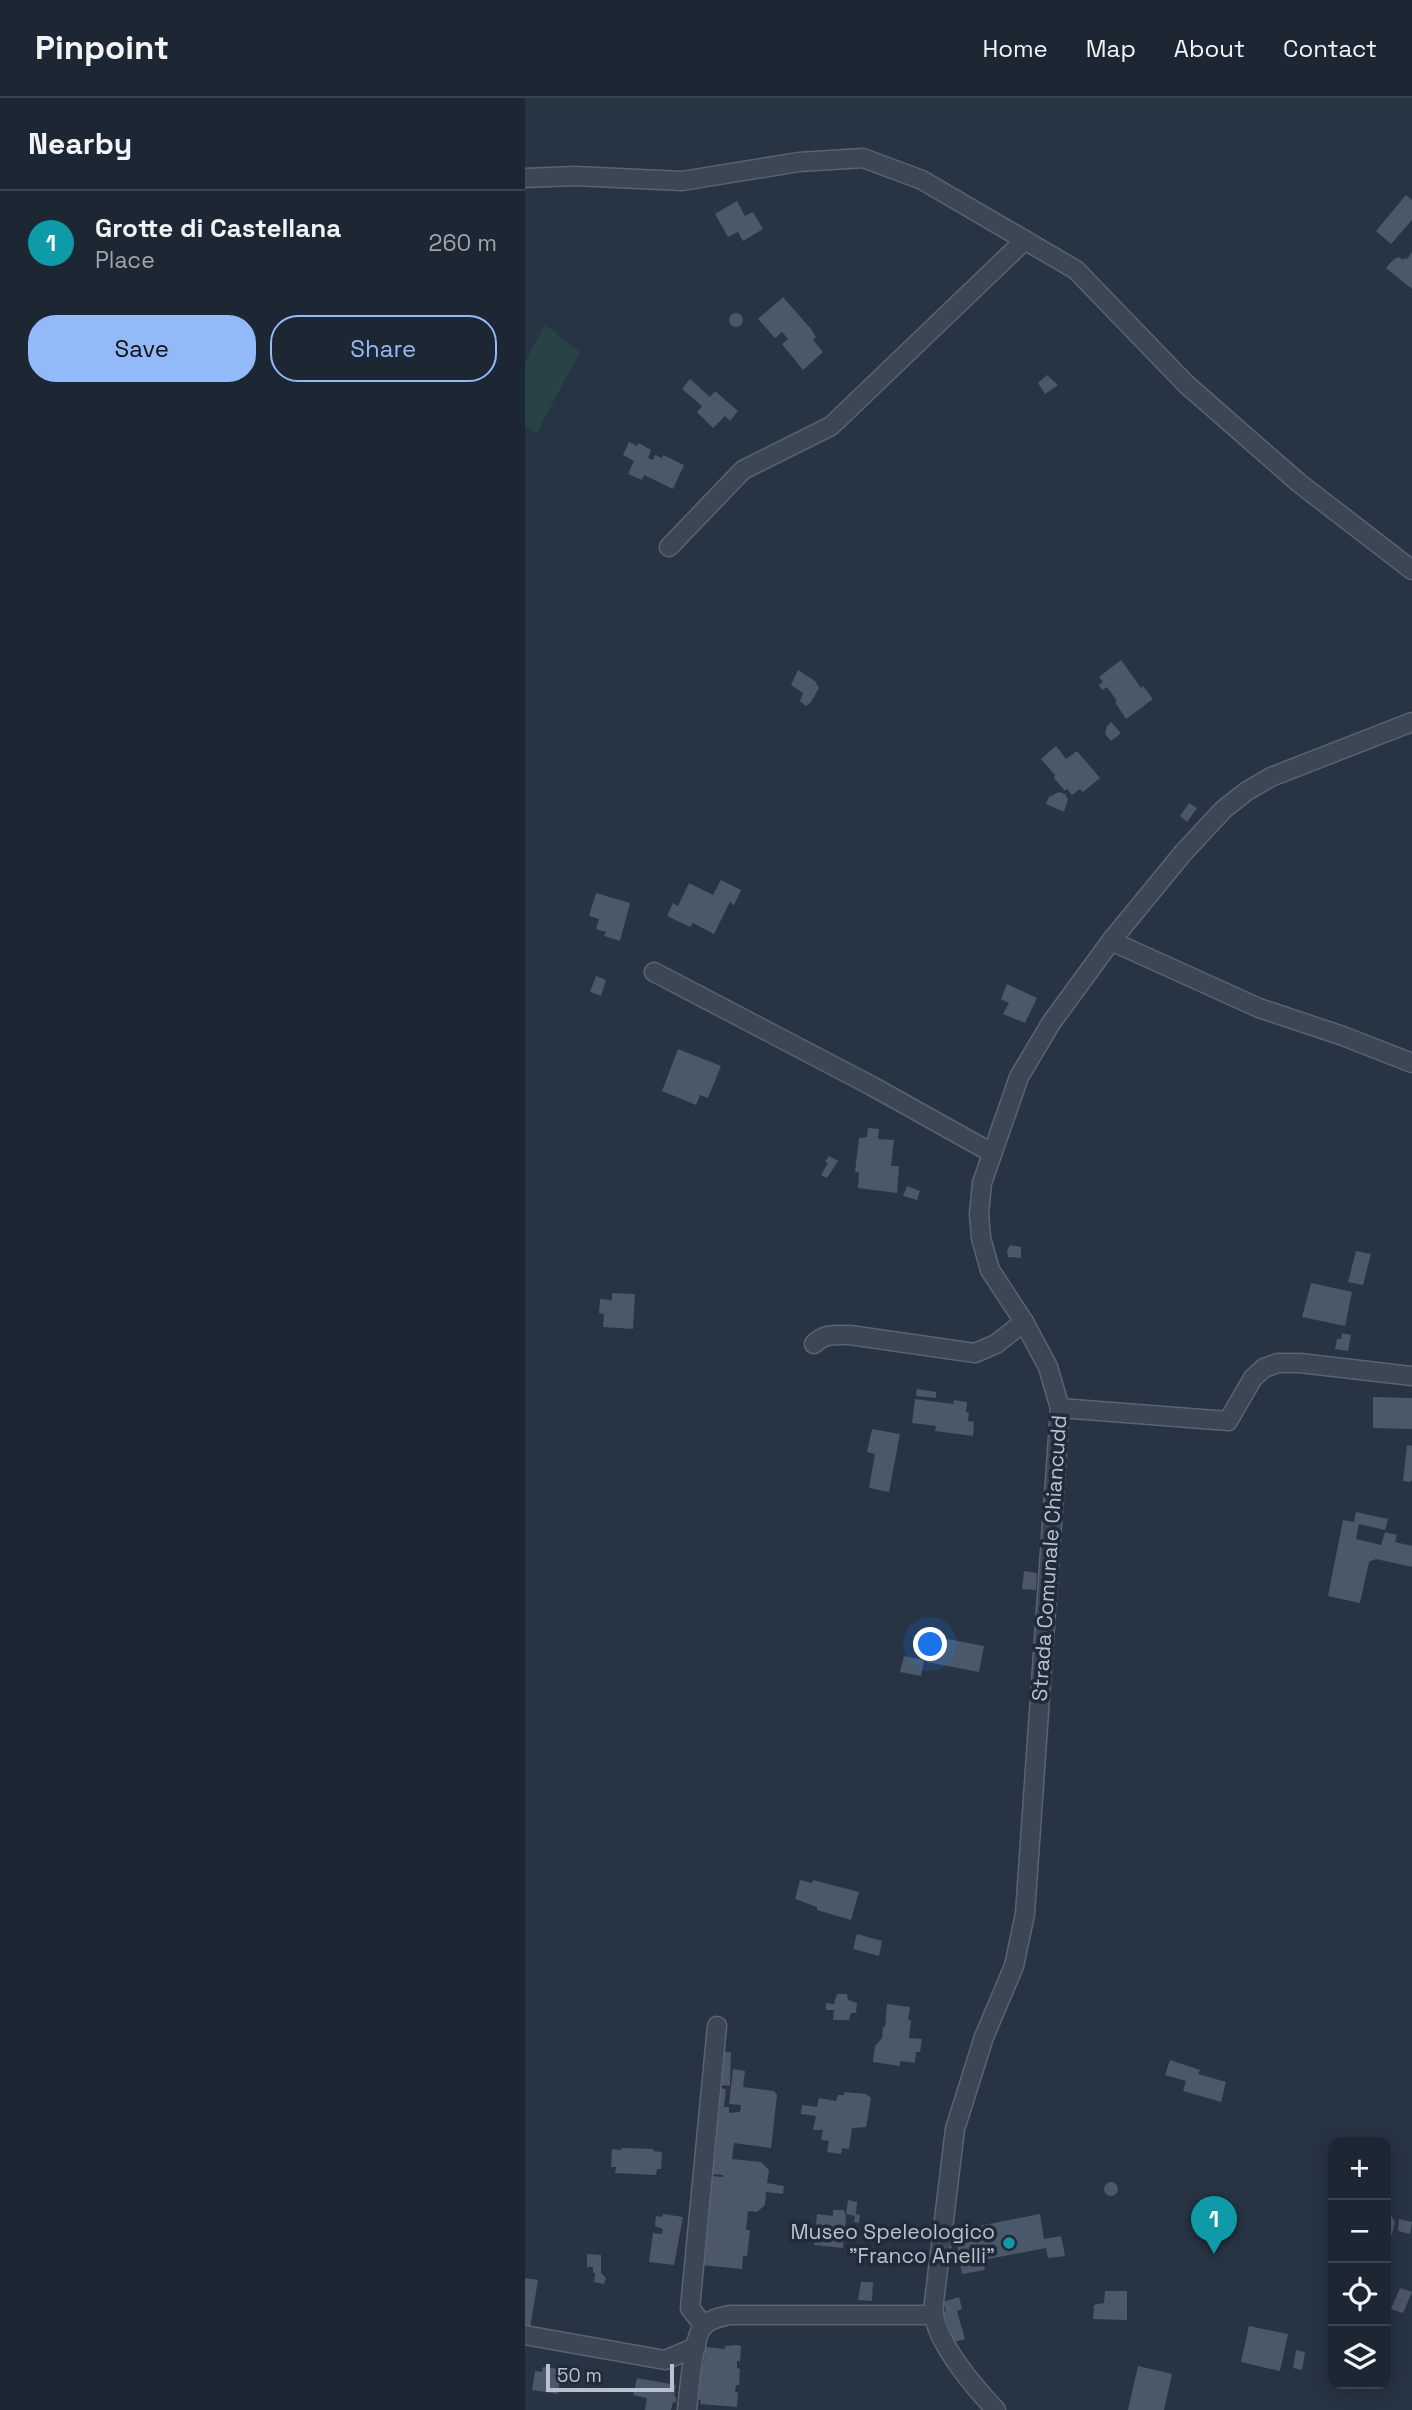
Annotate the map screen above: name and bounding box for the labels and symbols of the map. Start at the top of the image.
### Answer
street label: Strada Comunale Chiancudd [1026,1414,1072,1702]
your location [913,1627,947,1661]
pin: 1 [1191,2196,1237,2254]
place label: Museo Speleologico "Franco Anelli" [790,2218,995,2269]
marker: Museo Speleologico "Franco Anelli" [1001,2235,1017,2251]
scale bar [546,2361,674,2393]

